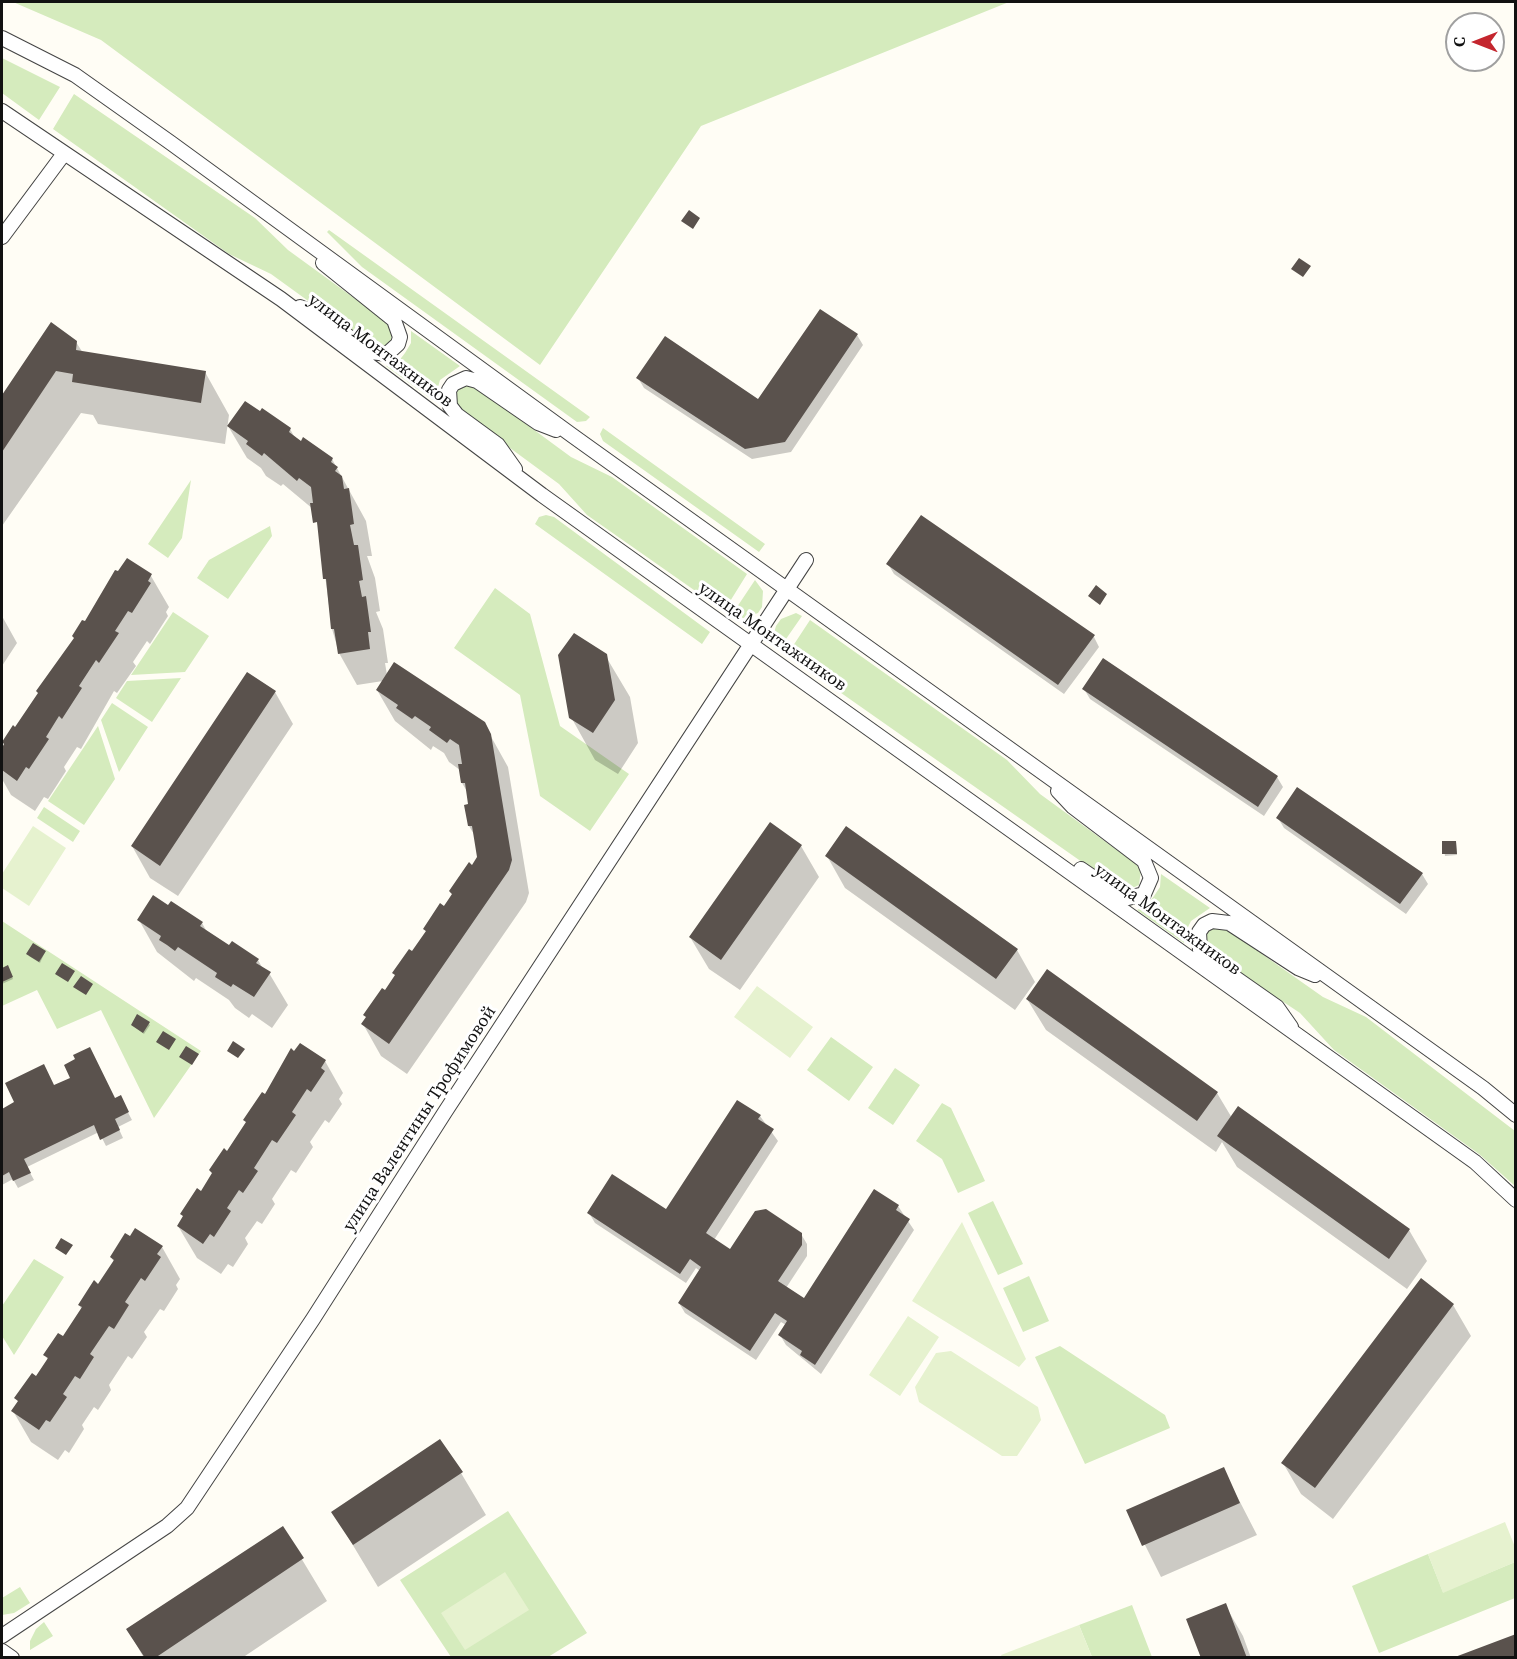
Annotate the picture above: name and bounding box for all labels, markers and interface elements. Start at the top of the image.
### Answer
north arrow [1445,12,1505,72]
text: С [1448,37,1470,47]
street label: улица Монтажников [303,289,457,413]
street label: улица Монтажников [694,578,850,696]
street label: улица Монтажников [1089,860,1245,980]
street label: улица Валентины Трофимовой [339,1002,501,1236]

